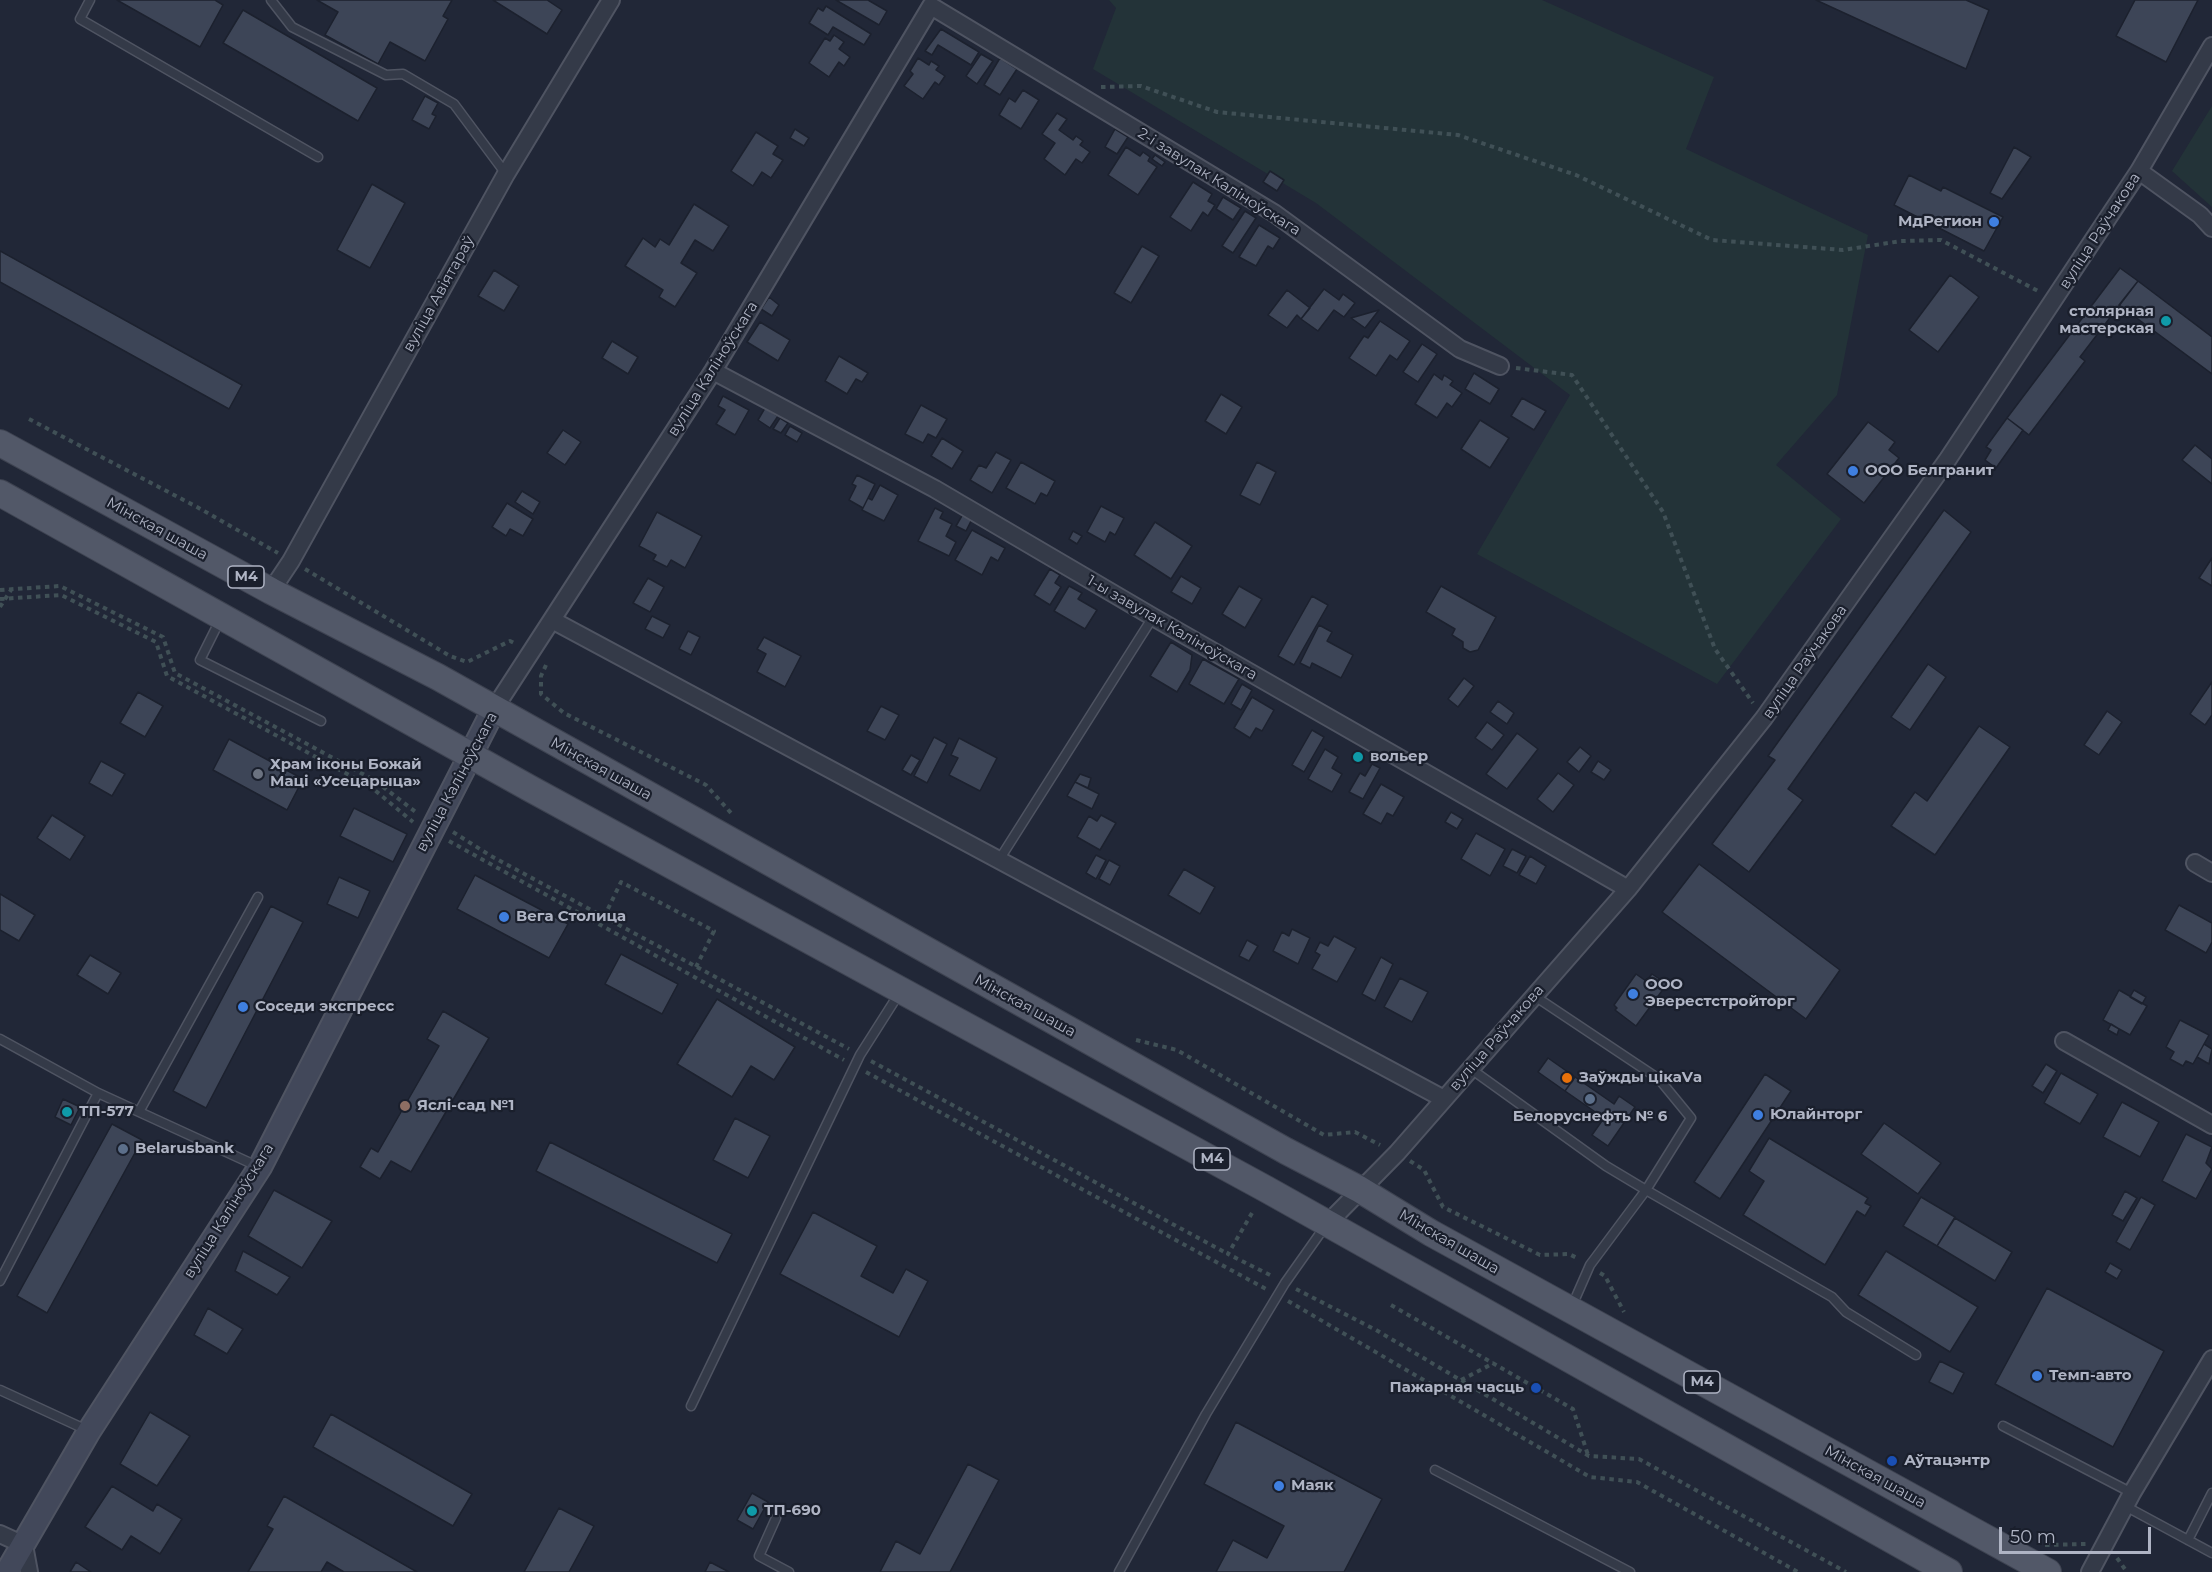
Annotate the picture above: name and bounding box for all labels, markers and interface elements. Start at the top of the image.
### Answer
street label: 2-і завулак Каліноўскага [1134,124,1304,240]
street label: вуліца Раўчакова [2056,170,2144,292]
place label: МдРегион [1898,213,1982,231]
marker: МдРегион [1987,215,2001,229]
street label: вуліца Авіятараў [400,233,478,355]
street label: вуліца Каліноўскага [664,298,762,440]
place label: столярная мастерская [2059,303,2154,338]
marker: столярная мастерская [2159,314,2173,328]
place label: ООО Белгранит [1865,462,1994,480]
marker: ООО Белгранит [1846,464,1860,478]
street label: Мінская шаша [103,494,211,564]
road number: М4 [228,566,264,588]
street label: 1-ы завулак Каліноўскага [1084,572,1260,684]
street label: вуліца Раўчакова [1759,602,1851,722]
street label: вуліца Каліноўскага [413,709,501,855]
street label: Мінская шаша [547,734,655,804]
place label: вольер [1370,748,1428,766]
marker: вольер [1351,750,1365,764]
place label: Храм іконы Божай Маці «Усецарыца» [270,756,422,791]
marker: Храм іконы Божай Маці «Усецарыца» [251,767,265,781]
place label: Вега Столица [516,908,626,926]
marker: Вега Столица [497,910,511,924]
street label: Мінская шаша [971,971,1079,1041]
place label: ООО Эверестстройторг [1645,976,1795,1011]
street label: вуліца Раўчакова [1446,981,1548,1095]
marker: ООО Эверестстройторг [1626,987,1640,1001]
place label: Соседи экспресс [255,998,394,1016]
marker: Соседи экспресс [236,1000,250,1014]
place label: Заўжды цікаVа [1579,1069,1702,1087]
marker: Заўжды цікаVа [1560,1071,1574,1085]
marker: Белоруснефть № 6 [1583,1092,1597,1106]
place label: Яслі-сад №1 [417,1097,514,1115]
marker: Яслі-сад №1 [398,1099,412,1113]
place label: ТП-577 [79,1103,134,1121]
marker: ТП-577 [60,1105,74,1119]
place label: Юлайнторг [1770,1106,1862,1124]
place label: Белоруснефть № 6 [1513,1108,1667,1126]
marker: Юлайнторг [1751,1108,1765,1122]
place label: Belarusbank [135,1140,234,1158]
street label: вуліца Каліноўскага [180,1140,278,1282]
marker: Belarusbank [116,1142,130,1156]
road number: М4 [1194,1148,1230,1170]
street label: Мінская шаша [1396,1206,1502,1278]
place label: Темп-авто [2049,1367,2132,1385]
marker: Темп-авто [2030,1369,2044,1383]
road number: М4 [1684,1371,1720,1393]
place label: Пажарная часць [1390,1379,1524,1397]
marker: Пажарная часць [1529,1381,1543,1395]
street label: Мінская шаша [1821,1442,1929,1512]
place label: Аўтацэнтр [1904,1452,1990,1470]
marker: Аўтацэнтр [1885,1454,1899,1468]
place label: Маяк [1291,1477,1334,1495]
marker: Маяк [1272,1479,1286,1493]
place label: ТП-690 [764,1502,821,1520]
marker: ТП-690 [745,1504,759,1518]
scale bar [2002,1515,2154,1553]
text: 50 m [2010,1526,2056,1548]

